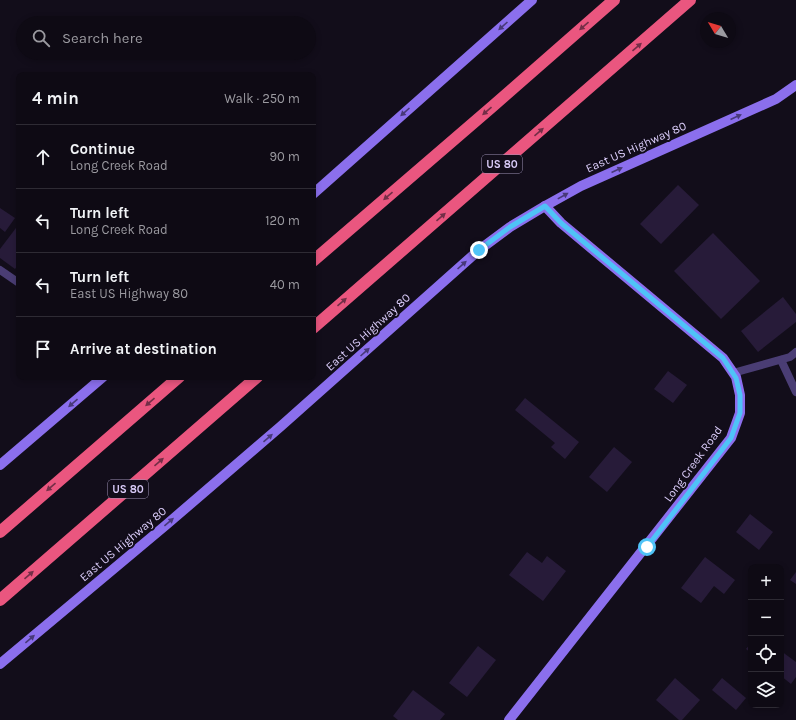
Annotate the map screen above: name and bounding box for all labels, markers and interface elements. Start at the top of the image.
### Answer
north arrow [700,12,736,48]
search box [16,16,316,60]
one-way arrow [497,21,508,30]
one-way arrow [579,21,590,30]
icon: search [30,27,52,49]
text: Search here [62,29,143,47]
one-way arrow [631,42,642,51]
text: 4 min [32,88,79,108]
text: Walk · 250 m [224,91,300,106]
one-way arrow [400,107,410,117]
one-way arrow [481,107,492,116]
one-way arrow [730,114,741,120]
street label: East US Highway 80 [583,118,689,176]
one-way arrow [533,127,544,136]
text: Continue [70,140,135,158]
icon: ahead [32,146,54,168]
text: 90 m [269,149,300,164]
road number: US 80 [482,155,522,173]
text: Long Creek Road [70,158,168,173]
one-way arrow [611,167,622,173]
one-way arrow [383,192,394,201]
one-way arrow [557,193,569,199]
text: Turn left [70,204,129,222]
icon: left [32,210,54,232]
text: 120 m [265,213,300,228]
one-way arrow [435,213,446,222]
text: Long Creek Road [70,222,168,237]
route end [470,241,488,259]
one-way arrow [457,260,467,270]
text: Turn left [70,268,129,286]
icon: left [32,274,54,296]
text: 40 m [270,277,300,292]
text: East US Highway 80 [70,286,188,301]
street label: East US Highway 80 [323,290,413,374]
one-way arrow [337,298,348,307]
icon: arrive [32,338,54,360]
text: Arrive at destination [70,340,217,358]
one-way arrow [360,347,370,356]
one-way arrow [68,398,78,407]
one-way arrow [144,398,155,407]
street label: Long Creek Road [661,423,725,505]
one-way arrow [262,433,273,442]
one-way arrow [154,457,164,466]
road number: US 80 [108,480,148,498]
one-way arrow [46,483,57,492]
street label: East US Highway 80 [77,504,169,584]
one-way arrow [164,518,174,527]
route start [638,538,656,556]
map controls [748,564,784,708]
button: + [748,564,784,600]
one-way arrow [24,570,35,579]
button: − [748,600,784,636]
one-way arrow [25,635,35,644]
button: locate [748,636,784,672]
button: layers [748,672,784,708]

